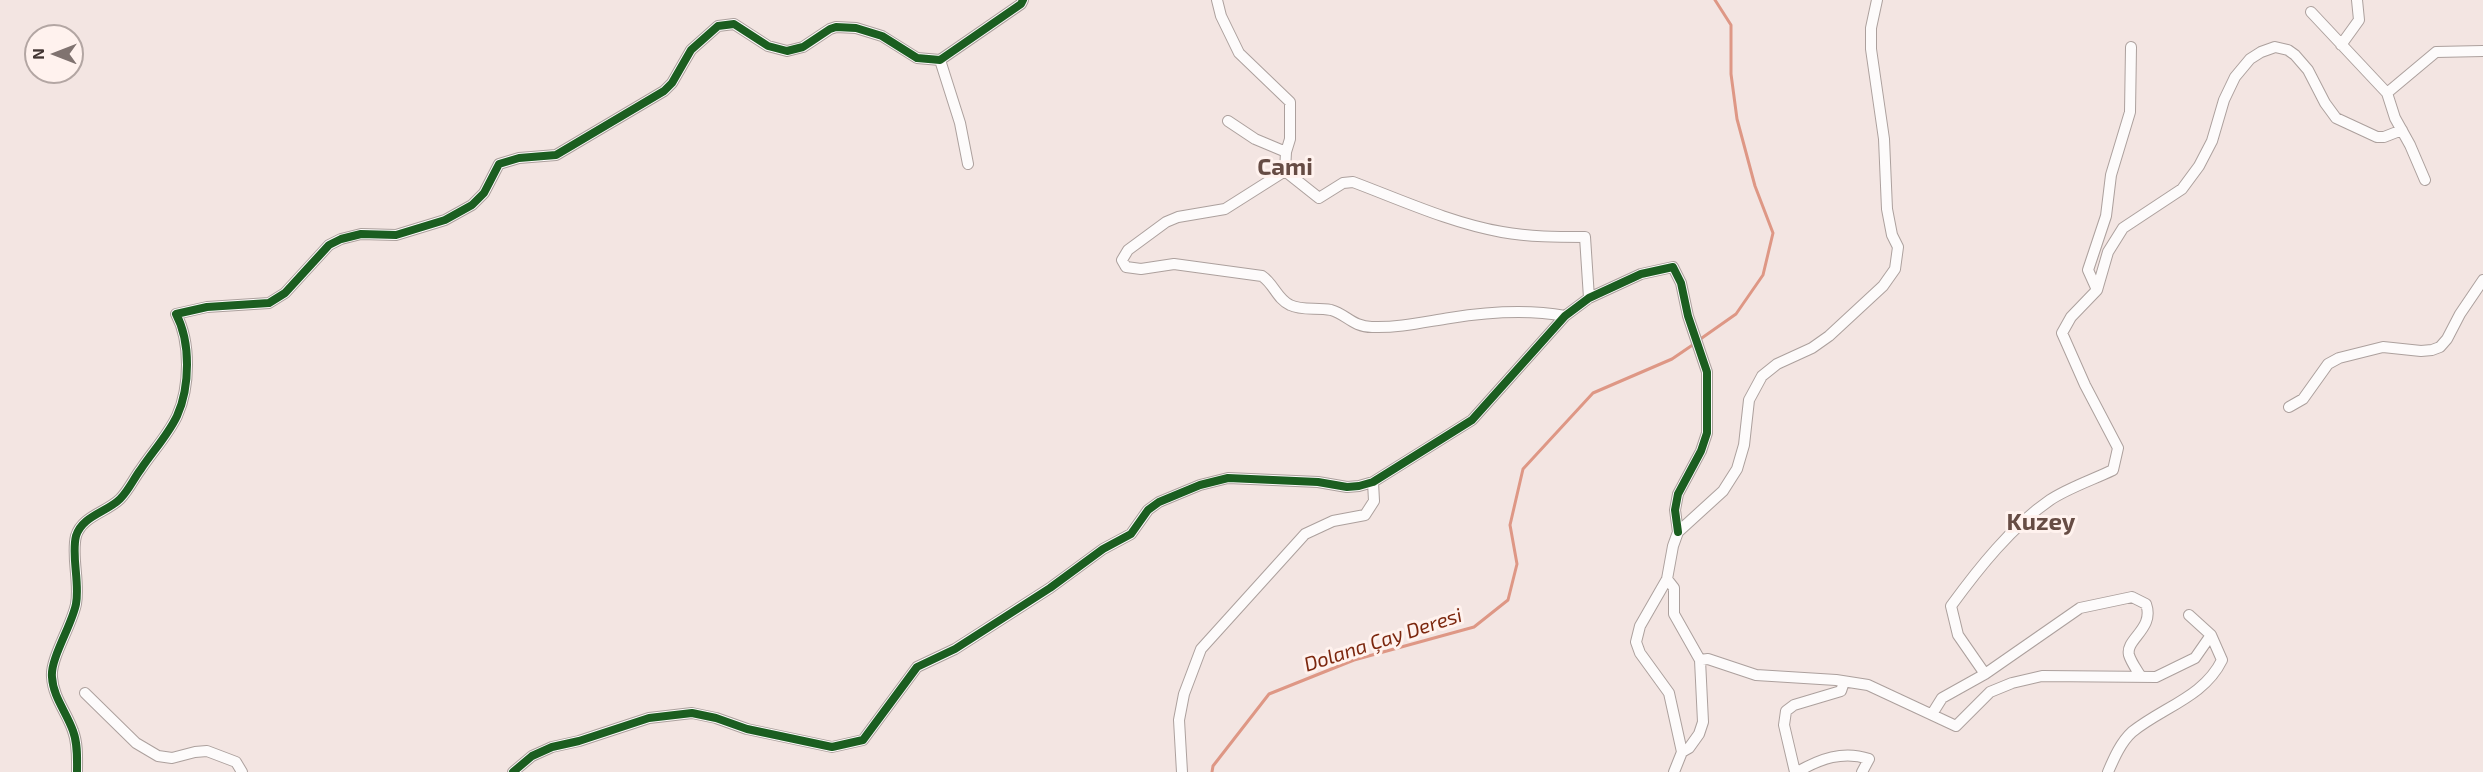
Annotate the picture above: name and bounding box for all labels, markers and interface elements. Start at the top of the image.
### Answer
north arrow [24,24,84,84]
text: N [28,48,47,60]
district label: Cami [1257,153,1313,181]
district label: Kuzey [2007,508,2075,536]
water label: Dolana Çay Deresi [1301,603,1465,677]

